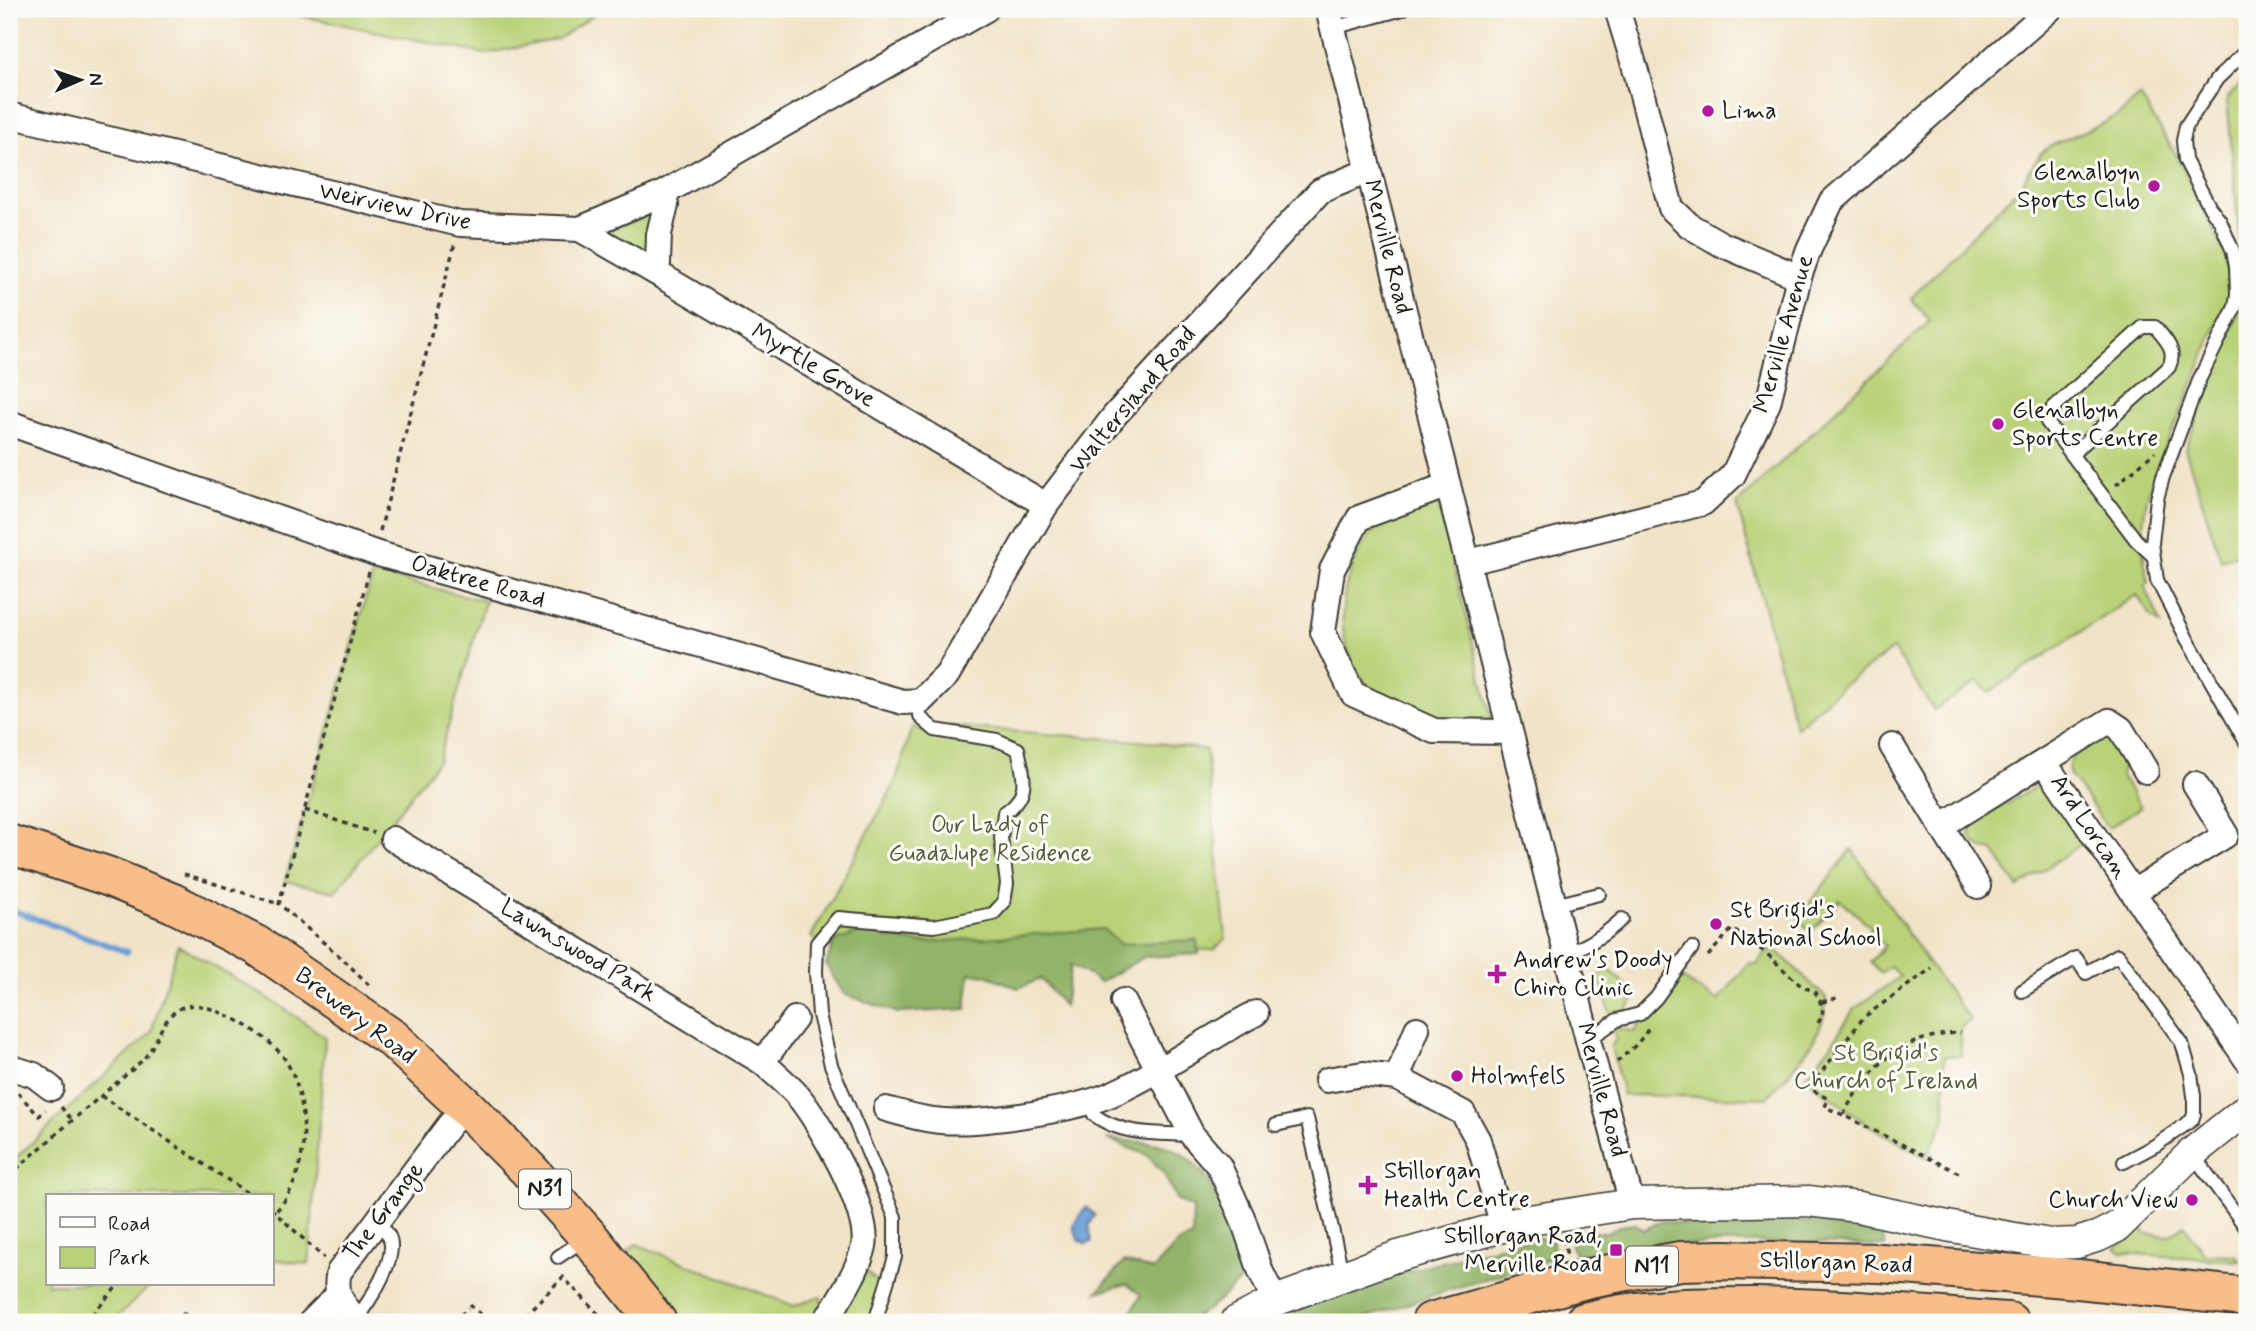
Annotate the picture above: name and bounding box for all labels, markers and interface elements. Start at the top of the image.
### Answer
north arrow [46,46,116,116]
text: N [83,73,108,86]
place label: Lima [1722,96,1777,127]
marker: Lima [1700,103,1716,119]
place label: Glenalbyn Sports Club [2017,157,2140,216]
street label: Weirview Drive [316,176,474,238]
street label: Merville Road [1355,177,1419,317]
marker: Glenalbyn Sports Club [2146,178,2162,194]
street label: Merville Avenue [1747,251,1821,417]
street label: Myrtle Grove [745,317,881,415]
street label: Waltersland Road [1063,320,1203,480]
place label: Glenalbyn Sports Centre [2012,395,2158,454]
marker: Glenalbyn Sports Centre [1990,416,2006,432]
street label: Oaktree Road [407,548,549,616]
street label: Ard Lorcan [2043,769,2136,886]
park label: Our Lady of Guadalupe Residence [888,810,1092,869]
street label: Lawnswood Park [494,892,662,1010]
place label: St Brigid's National School [1730,895,1882,954]
marker: St Brigid's National School [1708,916,1724,932]
place label: Andrew's Doody Chiro Clinic [1513,945,1673,1004]
street label: Brewery Road [288,960,422,1072]
marker: Andrew's Doody Chiro Clinic [1487,964,1507,984]
street label: Merville Road [1568,1020,1634,1160]
park label: St Brigid's Church of Ireland [1794,1038,1978,1097]
place label: Holmfels [1471,1061,1565,1092]
marker: Holmfels [1449,1068,1465,1084]
street label: The Grange [336,1156,433,1269]
place label: Stillorgan Health Centre [1384,1156,1530,1215]
road number: N31 [519,1170,571,1208]
marker: Stillorgan Health Centre [1358,1175,1378,1195]
place label: Church View [2048,1185,2178,1216]
marker: Church View [2184,1192,2200,1208]
legend [46,1194,273,1286]
text: Road [108,1210,150,1238]
place label: Stillorgan Road, Merville Road [1444,1221,1602,1280]
marker: Stillorgan Road, Merville Road [1608,1242,1624,1258]
text: Park [108,1244,150,1272]
street label: Stillorgan Road [1759,1245,1913,1281]
road number: N11 [1626,1246,1678,1286]

